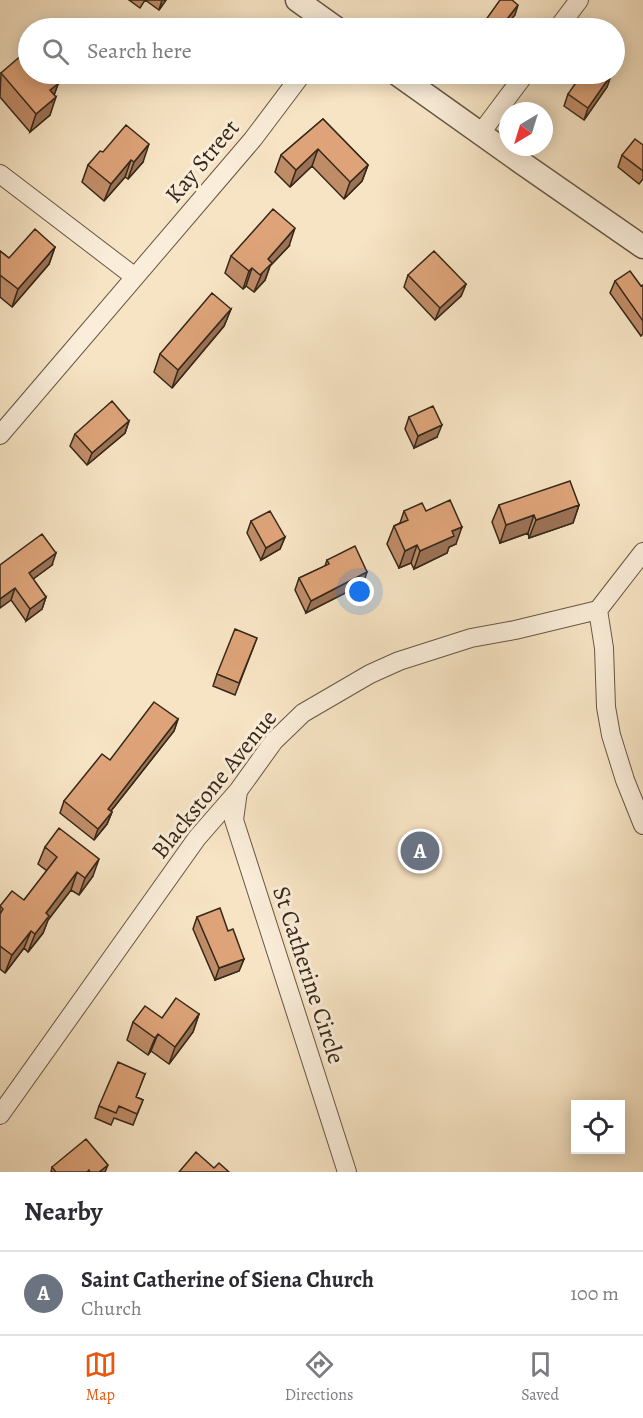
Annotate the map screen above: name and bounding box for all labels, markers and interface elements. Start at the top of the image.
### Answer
search box [18,18,625,84]
icon: search [39,35,72,68]
text: Search here [87,36,192,66]
north arrow [499,102,553,156]
street label: Kay Street [158,112,246,210]
your location [345,577,374,606]
street label: Blackstone Avenue [144,703,284,865]
pin: A [400,828,440,874]
street label: St Catherine Circle [265,882,353,1068]
map controls [571,1100,625,1154]
button: locate [571,1100,625,1154]
text: Nearby [24,1194,103,1229]
text: Saint Catherine of Siena Church [81,1265,374,1295]
text: A [37,1280,50,1307]
text: 100 m [570,1280,619,1307]
text: Church [81,1295,142,1322]
tab: Map [84,1348,117,1406]
tab: Directions [285,1348,353,1406]
tab: Saved [521,1348,559,1406]

